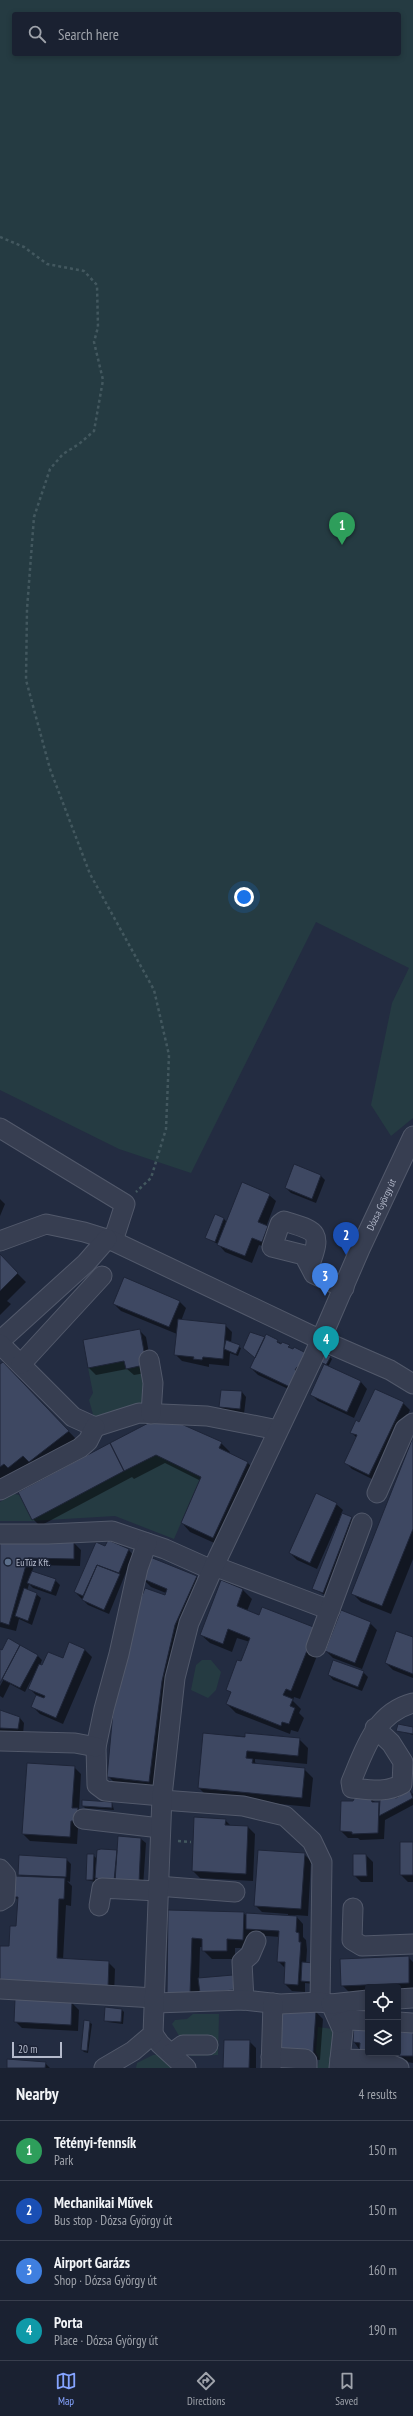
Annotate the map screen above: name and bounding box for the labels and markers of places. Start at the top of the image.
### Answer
pin: 1 [329,512,355,545]
pin: 2 [333,1222,359,1255]
pin: 3 [312,1263,338,1296]
pin: 4 [313,1326,339,1359]
place label: EuTűz Kft. [16,1556,50,1569]
marker: EuTűz Kft. [3,1557,13,1567]

